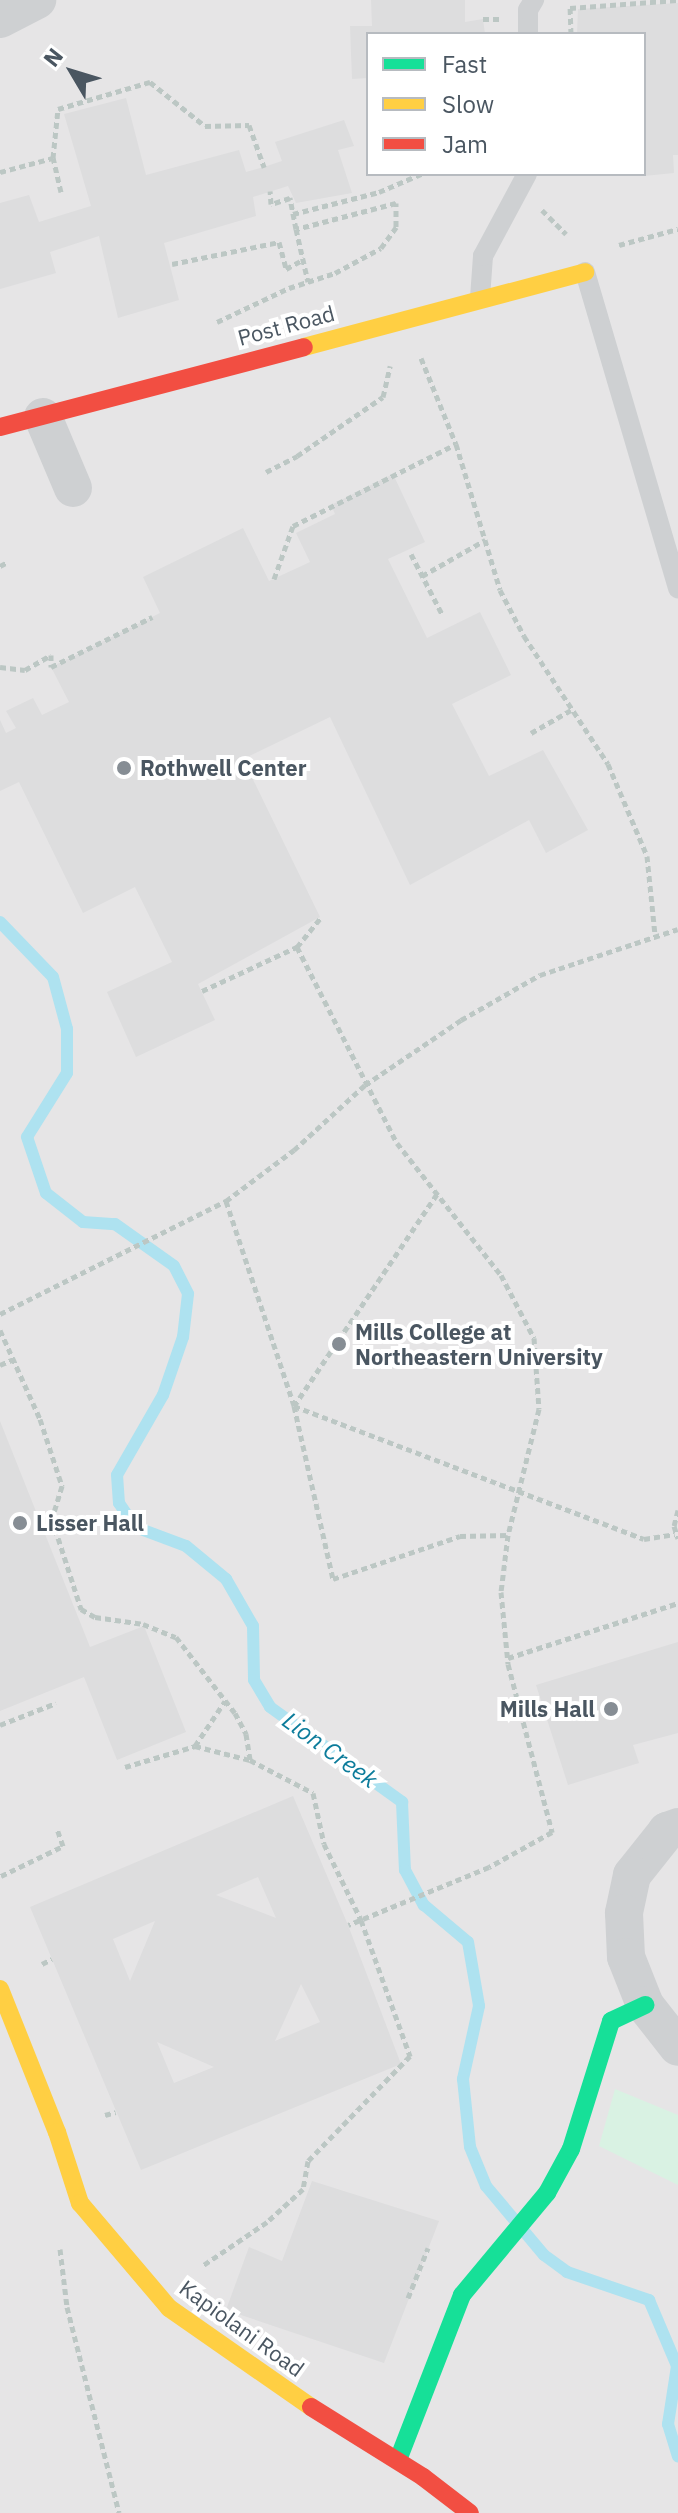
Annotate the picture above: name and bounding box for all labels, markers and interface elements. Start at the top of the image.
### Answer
north arrow [32,32,112,112]
legend [366,32,646,176]
text: N [36,42,69,72]
text: Fast [442,48,487,80]
text: Slow [442,88,494,120]
text: Jam [442,128,488,160]
street label: Post Road [235,299,337,351]
place label: Rothwell Center [140,755,307,781]
marker: Rothwell Center [115,759,133,777]
place label: Mills College at Northeastern University [355,1318,603,1370]
marker: Mills College at Northeastern University [330,1335,348,1353]
place label: Lisser Hall [36,1510,144,1536]
marker: Lisser Hall [11,1514,29,1532]
place label: Mills Hall [500,1696,595,1722]
marker: Mills Hall [602,1700,620,1718]
water label: Lion Creek [277,1706,383,1794]
street label: Kapiolani Road [175,2274,309,2382]

